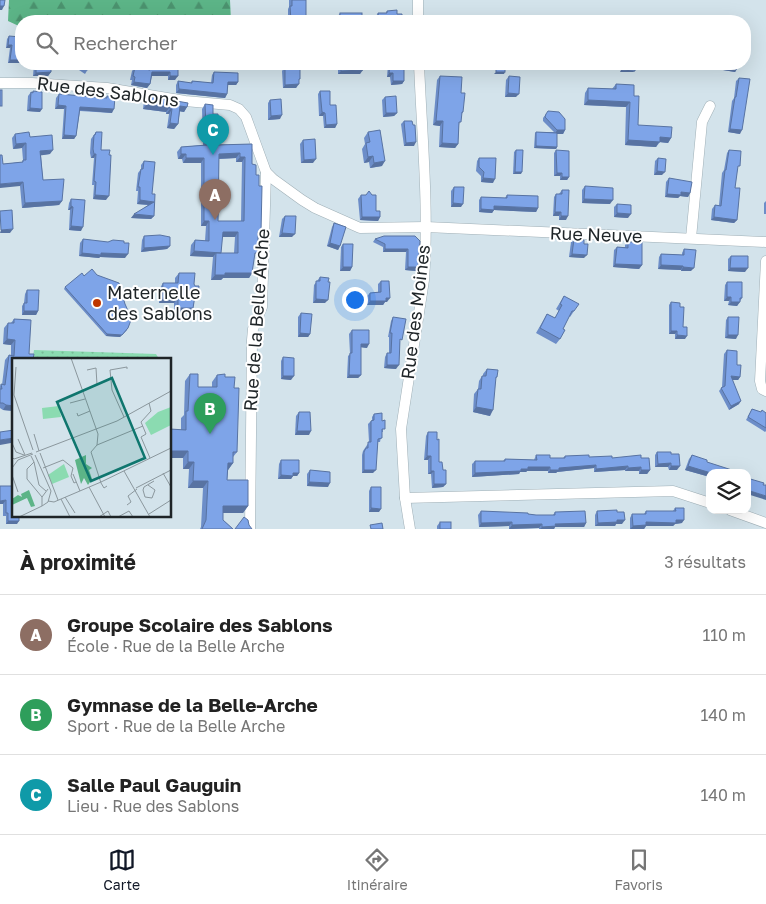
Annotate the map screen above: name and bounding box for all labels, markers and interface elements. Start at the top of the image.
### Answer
search box [15,15,751,70]
icon: search [33,29,61,57]
text: Rechercher [73,31,178,54]
street label: Rue des Sablons [36,71,180,111]
pin: C [197,114,229,155]
pin: A [199,179,231,220]
street label: Rue Neuve [549,221,643,247]
street label: Rue de la Belle Arche [239,228,273,412]
street label: Rue des Moines [396,243,434,380]
place label: Maternelle des Sablons [107,281,212,324]
your location [342,287,368,313]
marker: Maternelle des Sablons [91,297,103,309]
inset map [12,358,171,516]
pin: B [194,393,226,434]
map controls [706,469,751,514]
button: layers [706,469,751,514]
text: À proximité [20,549,136,575]
text: 3 résultats [664,552,746,572]
text: Groupe Scolaire des Sablons [67,613,333,636]
text: A [30,625,42,645]
text: 110 m [702,625,746,645]
text: École · Rue de la Belle Arche [67,636,285,656]
text: Gymnase de la Belle-Arche [67,693,318,716]
text: B [30,705,42,725]
text: 140 m [700,705,746,725]
text: Sport · Rue de la Belle Arche [67,716,285,736]
text: Salle Paul Gauguin [67,773,241,796]
text: C [30,785,42,805]
text: 140 m [700,785,746,805]
text: Lieu · Rue des Sablons [67,796,239,816]
tab: Carte [103,846,140,893]
tab: Itinéraire [347,846,408,893]
tab: Favoris [614,846,663,893]

